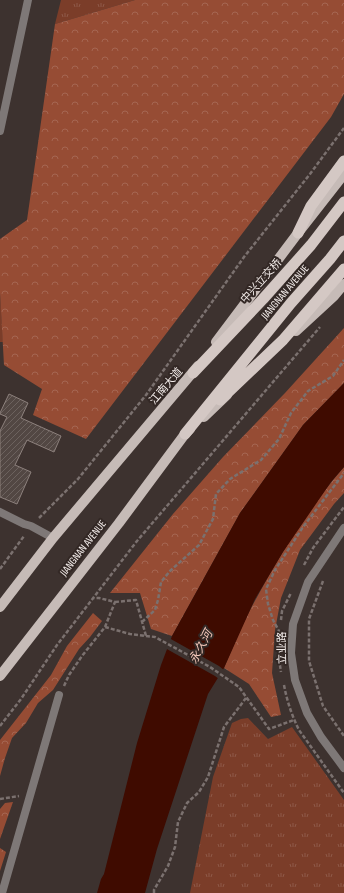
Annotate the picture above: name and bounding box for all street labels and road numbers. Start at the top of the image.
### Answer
street label: 中兴立交桥 [238,256,284,306]
street label: JIANGNAN AVENUE [258,262,312,323]
street label: 江南大道 [147,365,185,407]
street label: JIANGNAN AVENUE [56,517,109,579]
street label: 立业路 [275,631,289,665]

